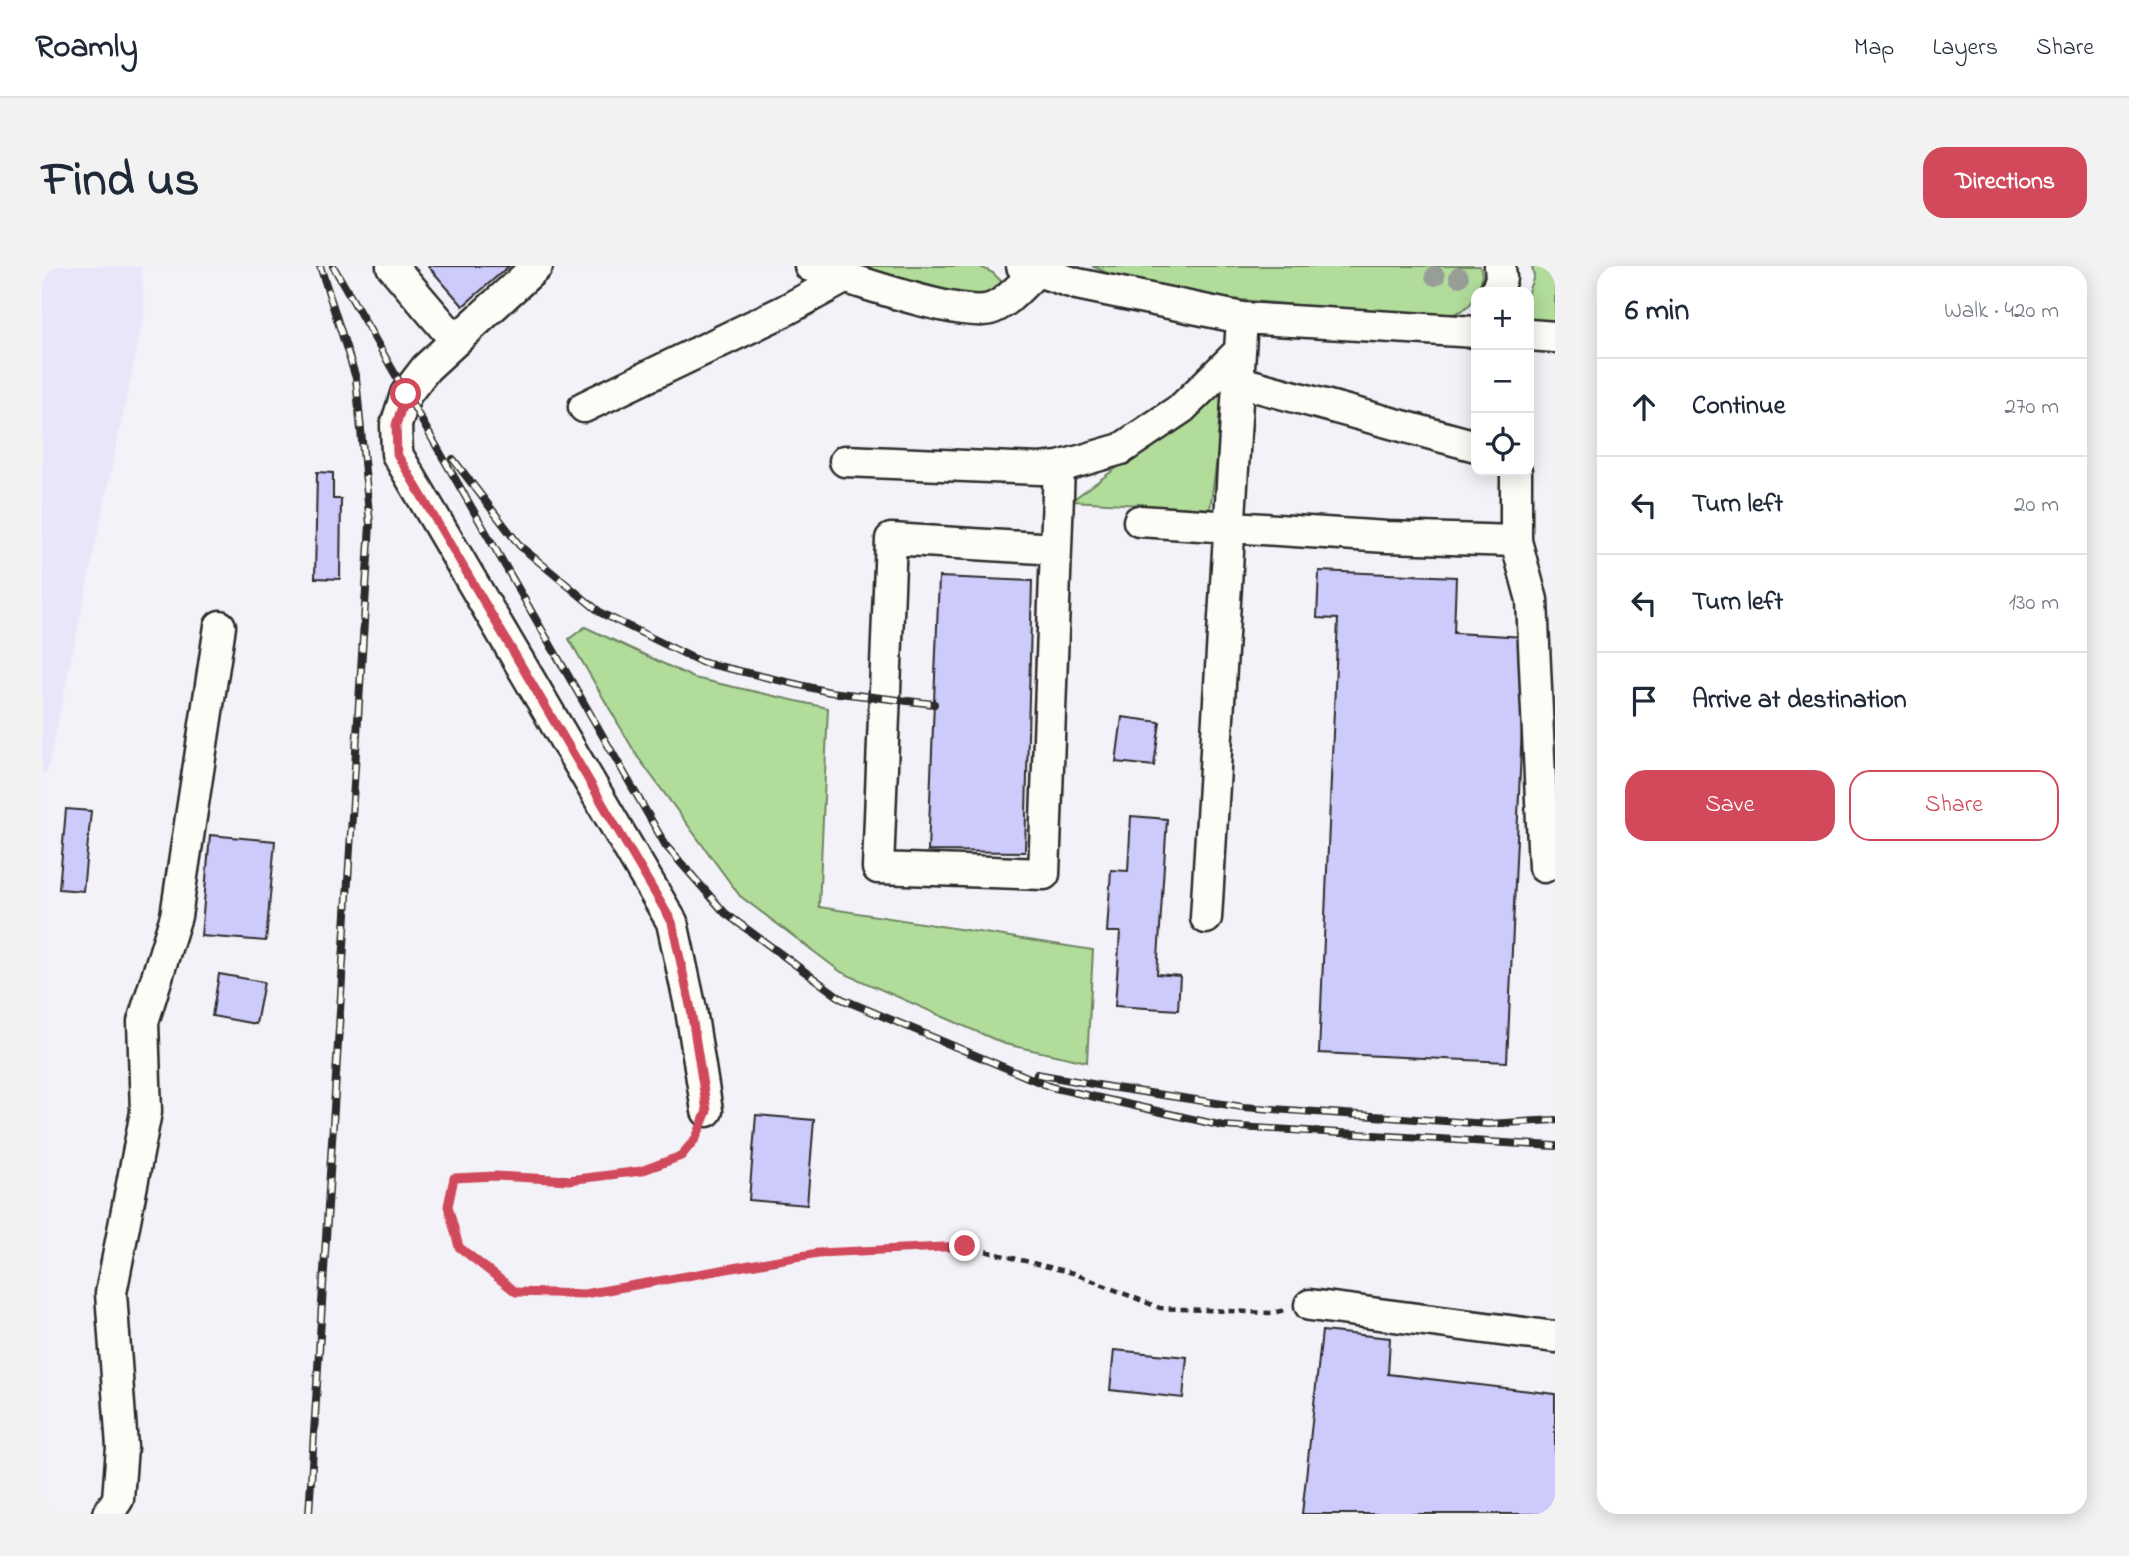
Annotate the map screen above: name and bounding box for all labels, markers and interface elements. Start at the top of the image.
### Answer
text: Roamly [35,24,138,72]
text: Map [1854,31,1894,66]
text: Layers [1932,31,1998,66]
text: Share [2036,31,2094,66]
text: Find us [42,146,199,218]
button: Directions [1923,147,2087,218]
map controls [1471,287,1534,476]
button: + [1471,287,1534,350]
text: 6 min [1625,290,1689,334]
text: Walk · 420 m [1944,295,2059,328]
button: − [1471,350,1534,413]
route start [390,378,421,409]
icon: ahead [1625,388,1663,426]
text: Continue [1692,388,1785,426]
text: 270 m [2005,391,2059,424]
button: locate [1471,413,1534,476]
icon: left [1625,486,1663,524]
text: Turn left [1692,486,1783,524]
text: 20 m [2014,489,2059,522]
icon: left [1625,584,1663,622]
text: Turn left [1692,584,1783,622]
text: 130 m [2009,587,2059,620]
icon: arrive [1625,682,1663,720]
text: Arrive at destination [1692,682,1907,720]
button: Save [1625,770,1835,841]
button: Share [1849,770,2059,841]
route end [949,1230,980,1261]

